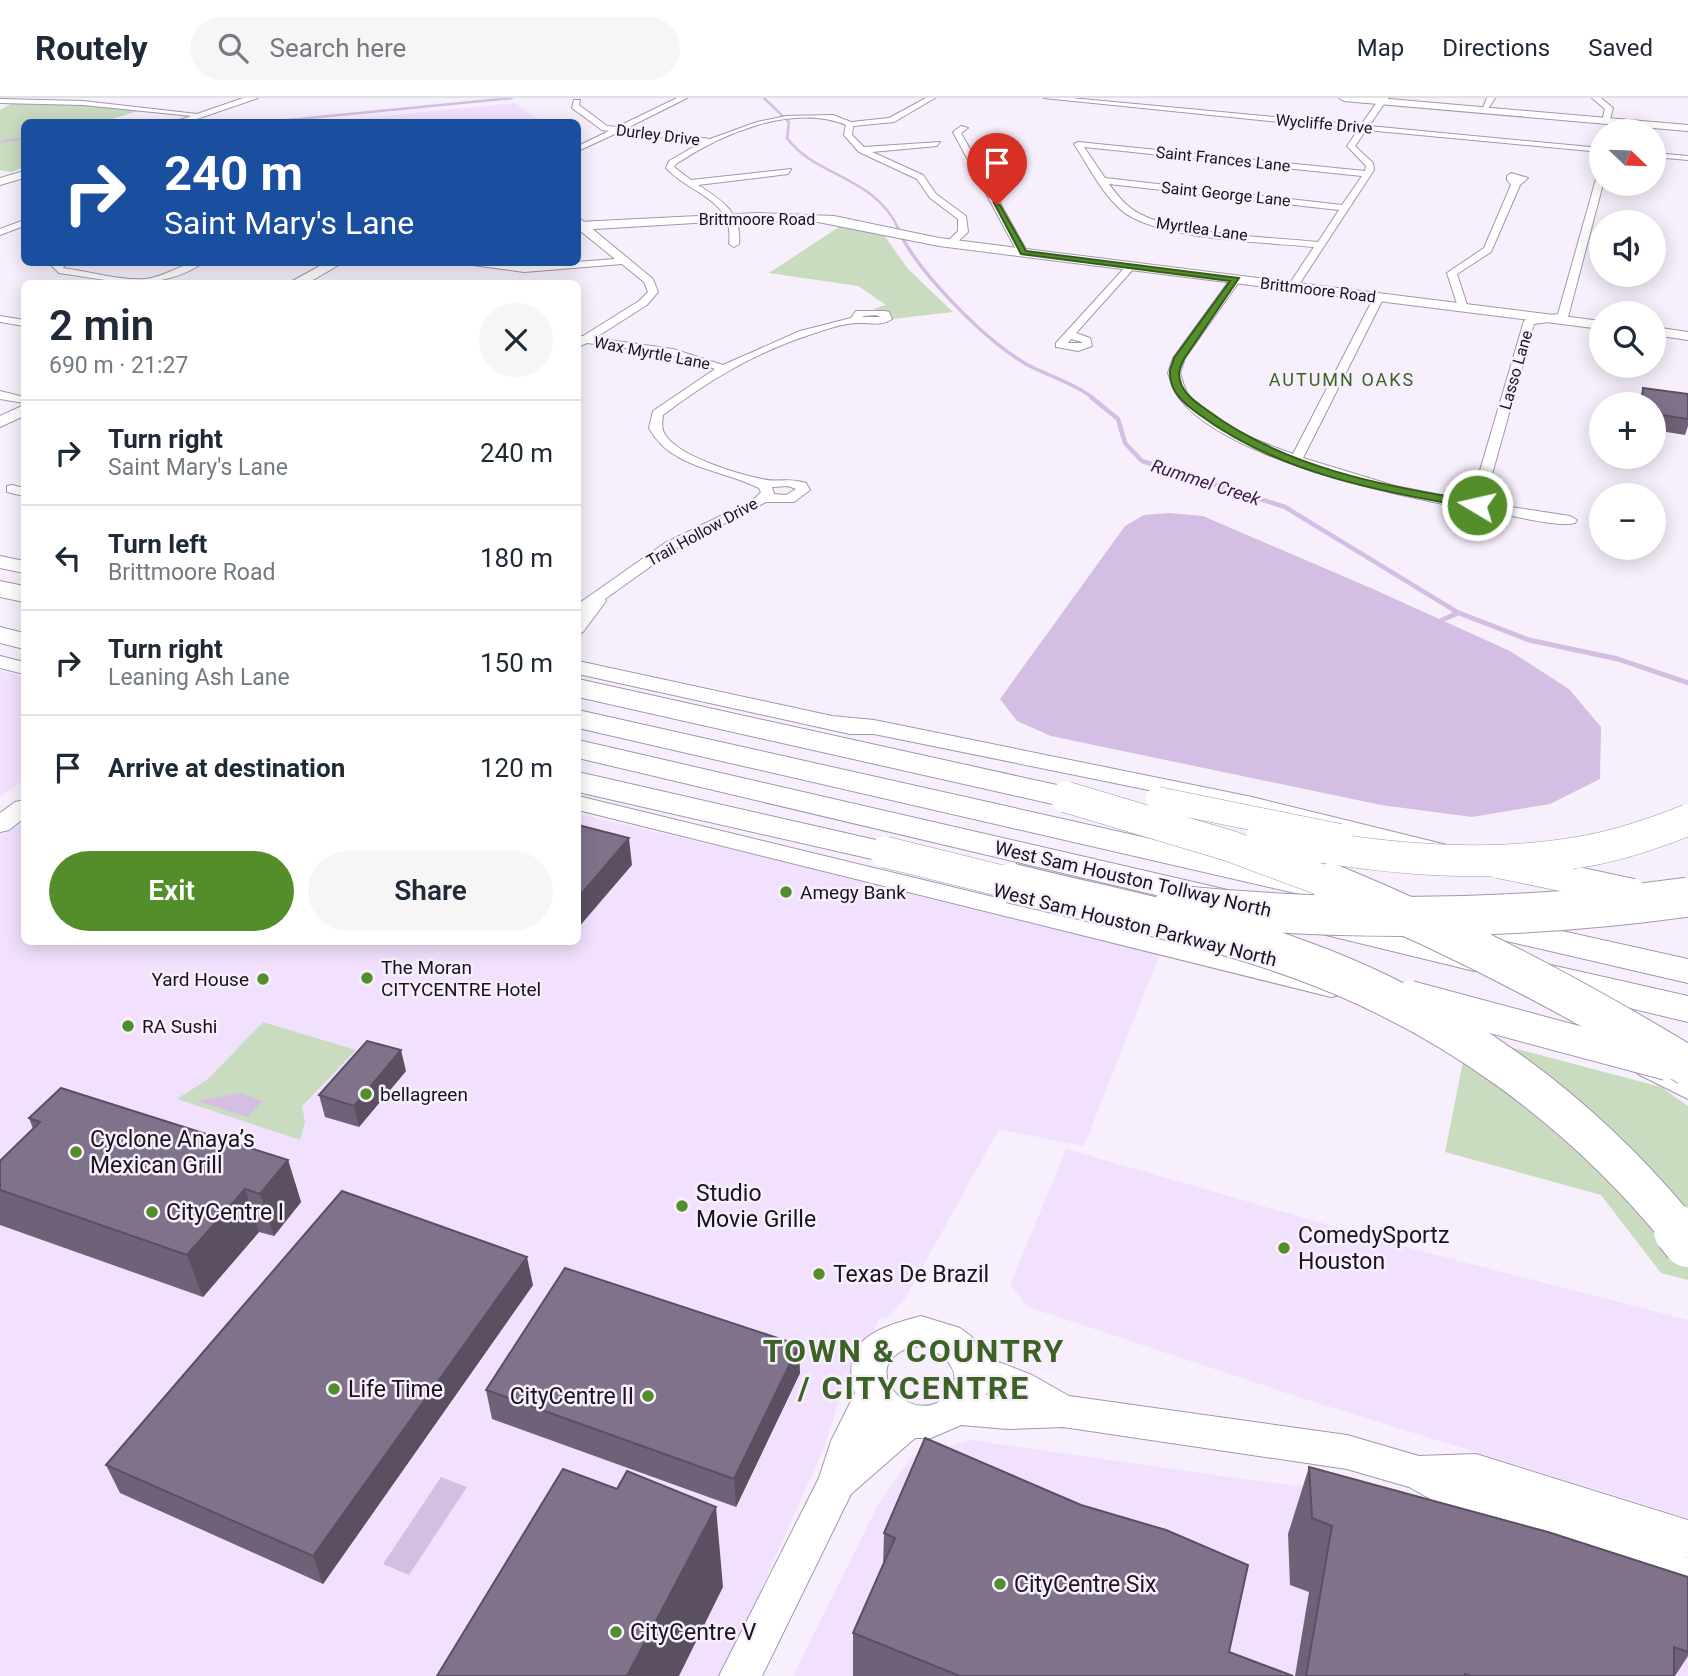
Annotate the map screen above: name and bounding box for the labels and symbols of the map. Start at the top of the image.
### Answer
street label: Wycliffe Drive [1275,110,1373,138]
north arrow [1589,119,1666,196]
street label: Durley Drive [615,120,701,150]
pin [967,133,1027,205]
street label: Saint Frances Lane [1155,142,1291,176]
street label: Saint George Lane [1160,178,1292,210]
street label: Brittmoore Road [699,210,815,229]
street label: Myrtlea Lane [1155,213,1249,245]
street label: Brittmoore Road [1259,273,1377,307]
street label: Lasso Lane [1496,328,1536,412]
street label: Wax Myrtle Lane [592,332,712,374]
district label: AUTUMN OAKS [1269,369,1415,390]
water label: Rummel Creek [1149,454,1264,510]
position arrow [1440,468,1514,542]
street label: Trail Hollow Drive [643,494,761,570]
street label: West Sam Houston Tollway North [992,836,1274,922]
street label: West Sam Houston Parkway North [991,879,1279,971]
place label: Amegy Bank [800,881,906,904]
marker: Amegy Bank [778,884,794,900]
place label: The Moran CITYCENTRE Hotel [381,956,541,1001]
place label: Yard House [151,968,249,991]
marker: The Moran CITYCENTRE Hotel [359,970,375,986]
marker: Yard House [255,971,271,987]
place label: RA Sushi [142,1015,217,1038]
marker: RA Sushi [120,1018,136,1034]
place label: bellagreen [380,1083,468,1106]
marker: bellagreen [358,1086,374,1102]
place label: Cyclone Anaya’s Mexican Grill [90,1126,255,1179]
marker: Cyclone Anaya’s Mexican Grill [68,1144,84,1160]
place label: Studio Movie Grille [696,1180,816,1233]
marker: Studio Movie Grille [674,1198,690,1214]
place label: CityCentre I [166,1199,284,1226]
marker: CityCentre I [144,1204,160,1220]
place label: ComedySportz Houston [1298,1222,1449,1275]
marker: ComedySportz Houston [1276,1240,1292,1256]
place label: Texas De Brazil [833,1261,989,1288]
marker: Texas De Brazil [811,1266,827,1282]
district label: TOWN & COUNTRY / CITYCENTRE [763,1332,1065,1407]
place label: Life Time [348,1376,443,1403]
marker: Life Time [326,1381,342,1397]
place label: CityCentre II [510,1383,634,1410]
marker: CityCentre II [640,1388,656,1404]
place label: CityCentre Six [1014,1571,1157,1598]
marker: CityCentre Six [992,1576,1008,1592]
place label: CityCentre V [630,1619,757,1646]
marker: CityCentre V [608,1624,624,1640]

